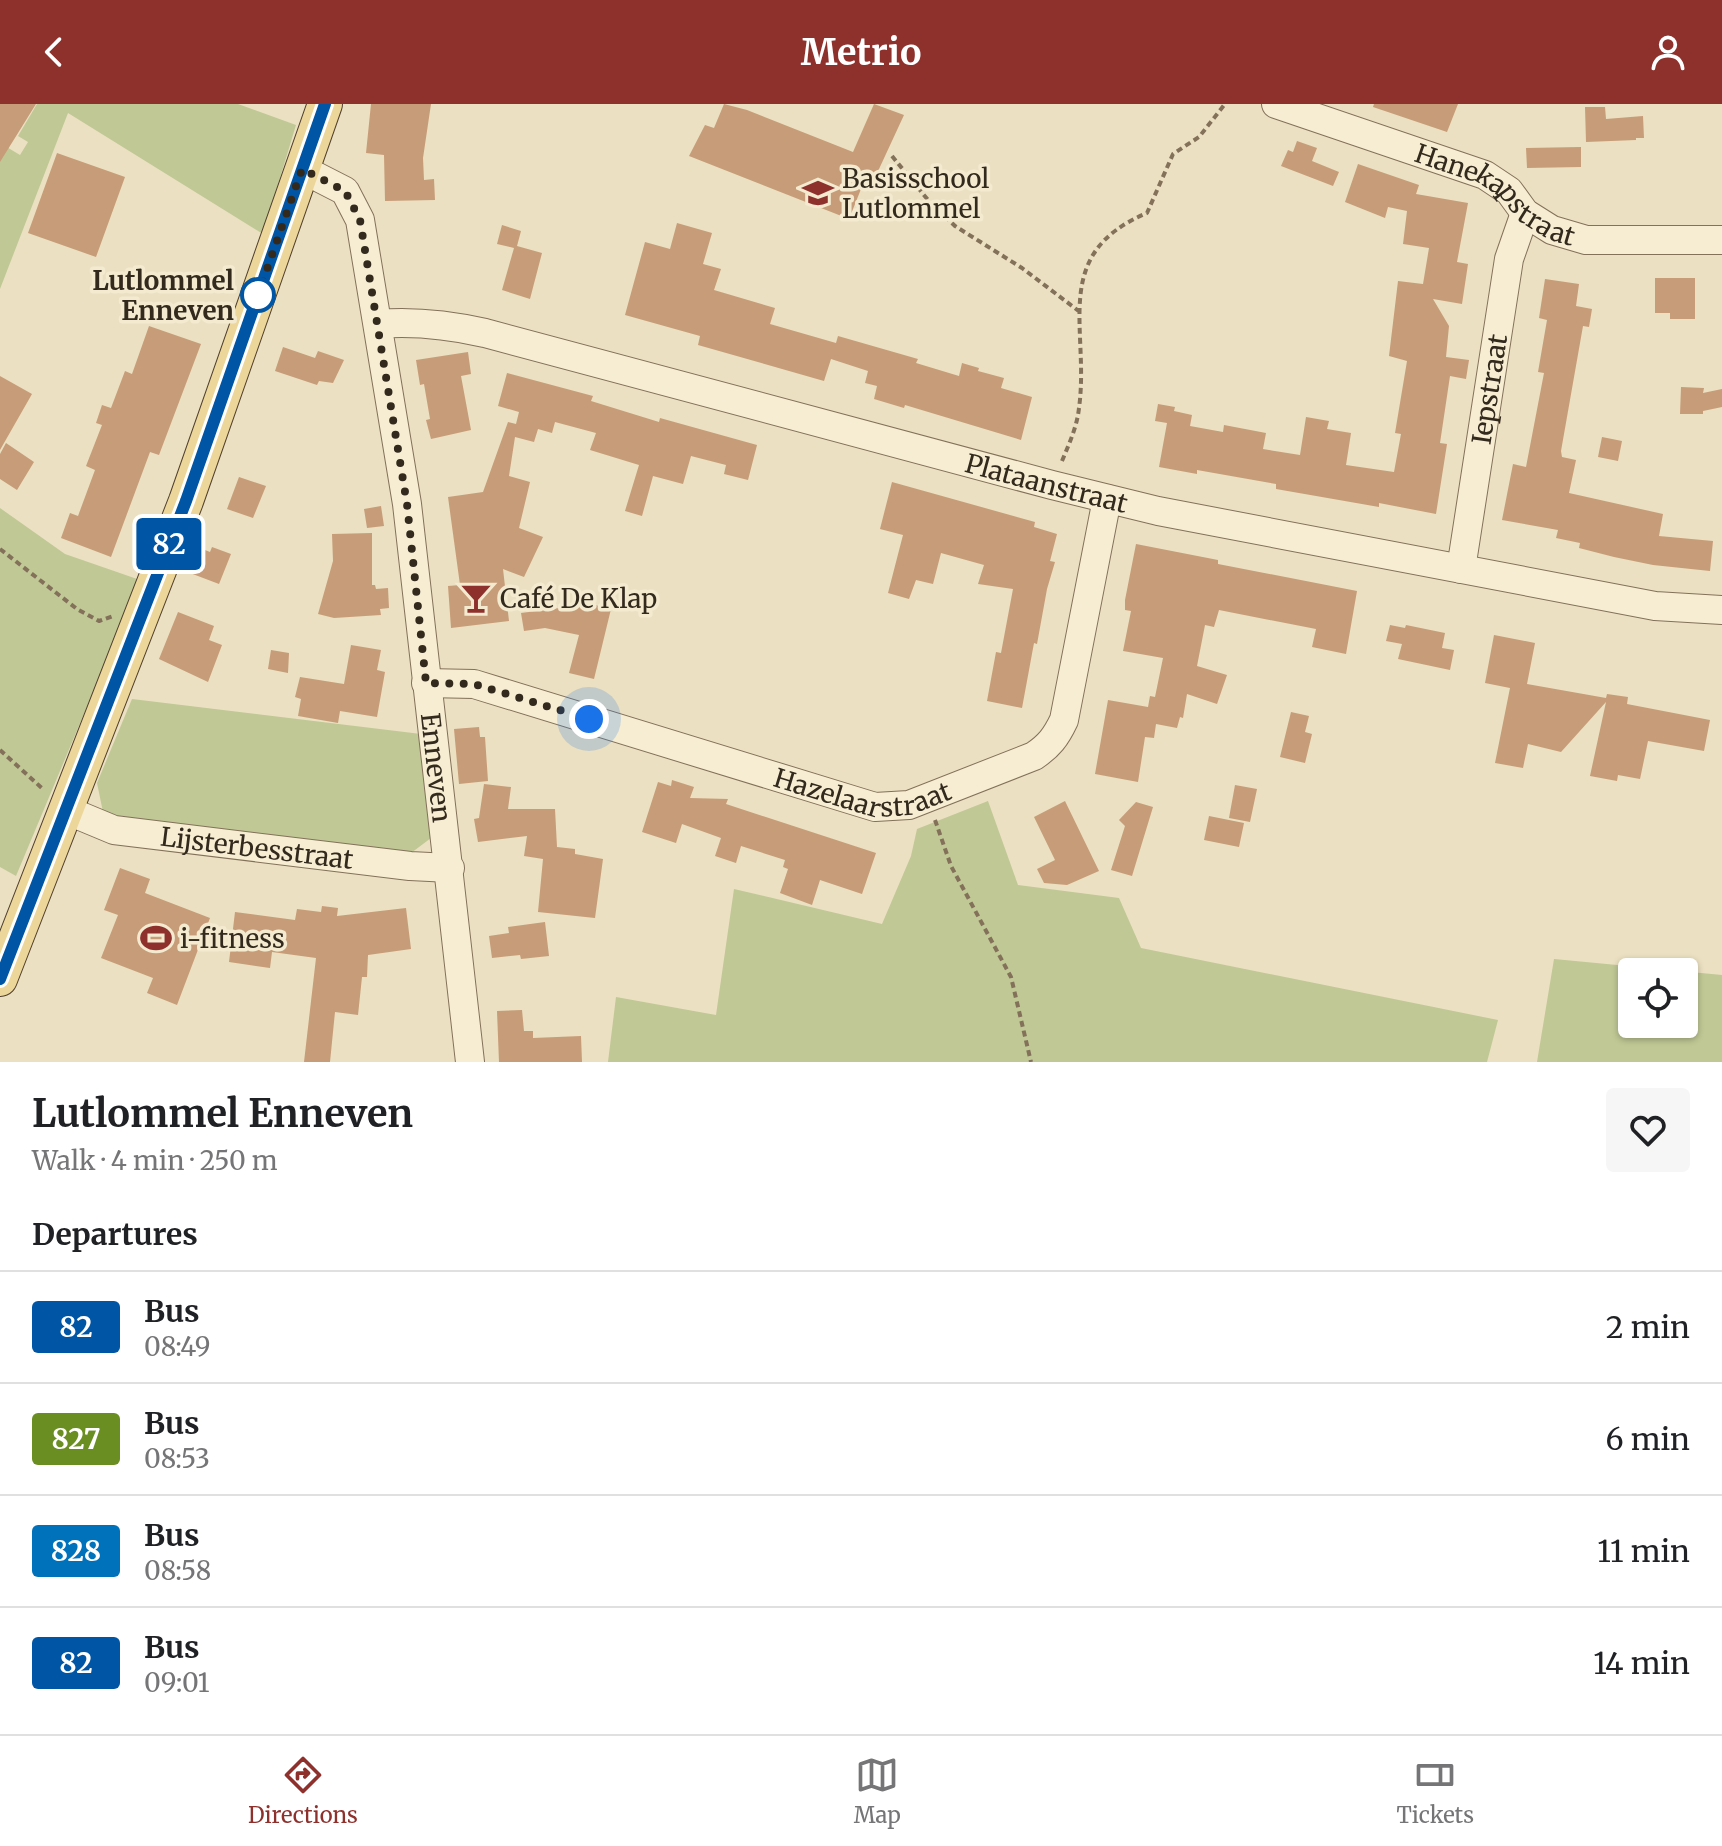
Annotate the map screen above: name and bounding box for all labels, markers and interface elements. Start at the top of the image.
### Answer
icon: back [32,30,76,74]
text: Metrio [801,30,921,75]
icon: person [1646,30,1690,74]
street label: Hanekapstraat [1411,136,1579,252]
place label: Basisschool Lutlommel [842,162,989,225]
school or university icon: Basisschool Lutlommel [801,176,835,210]
place label: Lutlommel Enneven [92,264,234,327]
marker: Lutlommel Enneven [241,278,275,312]
street label: Iepstraat [1464,332,1514,447]
street label: Plataanstraat [962,446,1131,519]
line badge: 82 [133,518,205,570]
text: 82 [152,526,186,562]
bar icon: Café De Klap [459,581,493,615]
place label: Café De Klap [500,582,657,615]
your location [569,699,609,739]
street label: Enneven [414,711,459,824]
street label: Hazelaarstraat [770,761,956,824]
street label: Lijsterbesstraat [159,819,355,875]
sports icon: i-fitness [139,921,173,955]
place label: i-fitness [180,922,285,955]
map controls [1618,958,1698,1038]
button: locate [1618,958,1698,1038]
button: heart [1606,1088,1690,1172]
text: Lutlommel Enneven [32,1090,413,1137]
text: Walk · 4 min · 250 m [32,1144,278,1177]
text: Departures [32,1215,198,1253]
text: Bus [144,1292,200,1330]
text: 2 min [1606,1308,1690,1346]
text: 82 [59,1309,93,1345]
text: 08:49 [144,1330,211,1363]
text: Bus [144,1404,200,1442]
text: 6 min [1605,1420,1690,1458]
text: 827 [51,1421,101,1457]
text: 08:53 [144,1442,210,1475]
text: Bus [144,1516,200,1554]
text: 11 min [1597,1532,1690,1570]
text: 828 [51,1533,101,1569]
text: 08:58 [144,1554,211,1587]
text: Bus [144,1628,200,1666]
text: 14 min [1593,1644,1690,1682]
text: 82 [59,1645,93,1681]
text: 09:01 [144,1666,209,1699]
tab: Directions [248,1753,358,1829]
tab: Map [854,1753,901,1829]
tab: Tickets [1396,1753,1474,1829]

